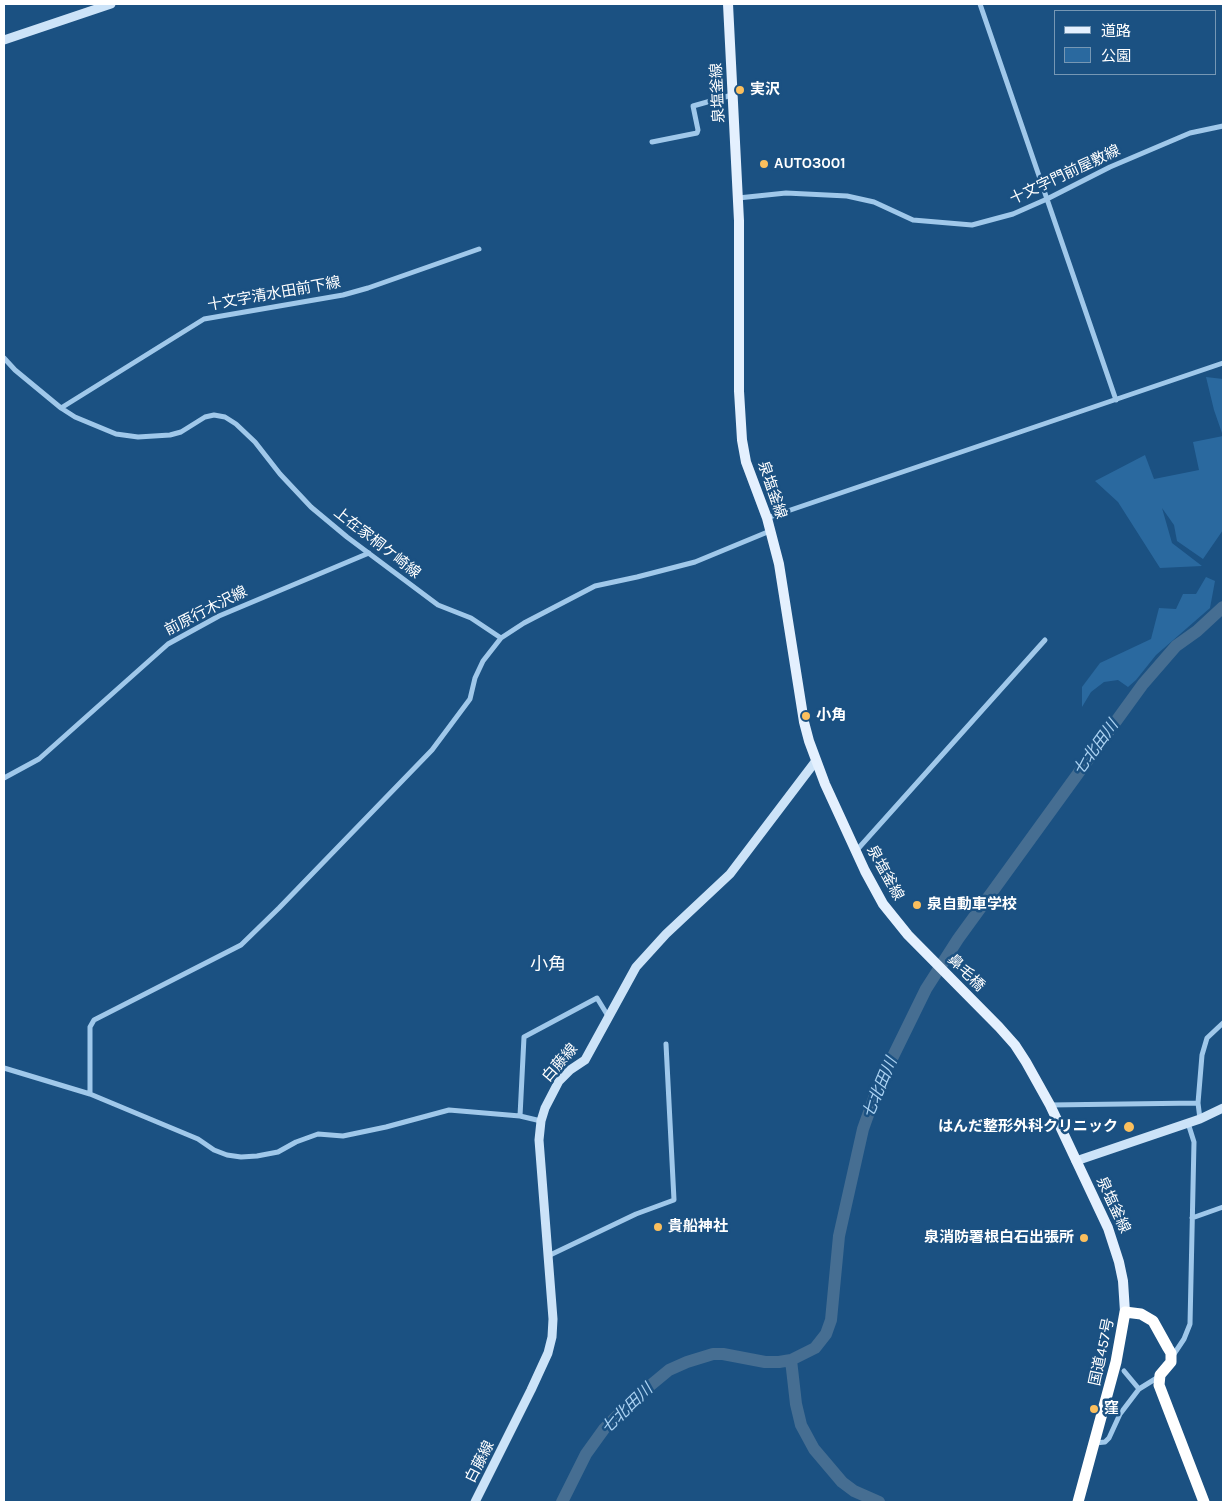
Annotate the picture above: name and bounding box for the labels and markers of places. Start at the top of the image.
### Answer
place label: 実沢 [750,81,780,99]
marker: 実沢 [734,84,746,96]
place label: AUTO3001 [774,155,846,173]
marker: AUTO3001 [758,158,770,170]
place label: 小角 [816,707,846,725]
marker: 小角 [800,710,812,722]
place label: 泉自動車学校 [927,896,1017,914]
marker: 泉自動車学校 [911,899,923,911]
place label: はんだ整形外科クリニック [938,1118,1118,1136]
marker: はんだ整形外科クリニック [1122,1120,1136,1134]
place label: 貴船神社 [668,1218,728,1236]
marker: 貴船神社 [652,1221,664,1233]
place label: 泉消防署根白石出張所 [924,1229,1074,1247]
marker: 泉消防署根白石出張所 [1078,1232,1090,1244]
place label: 窪 [1104,1400,1119,1418]
marker: 窪 [1088,1403,1100,1415]

